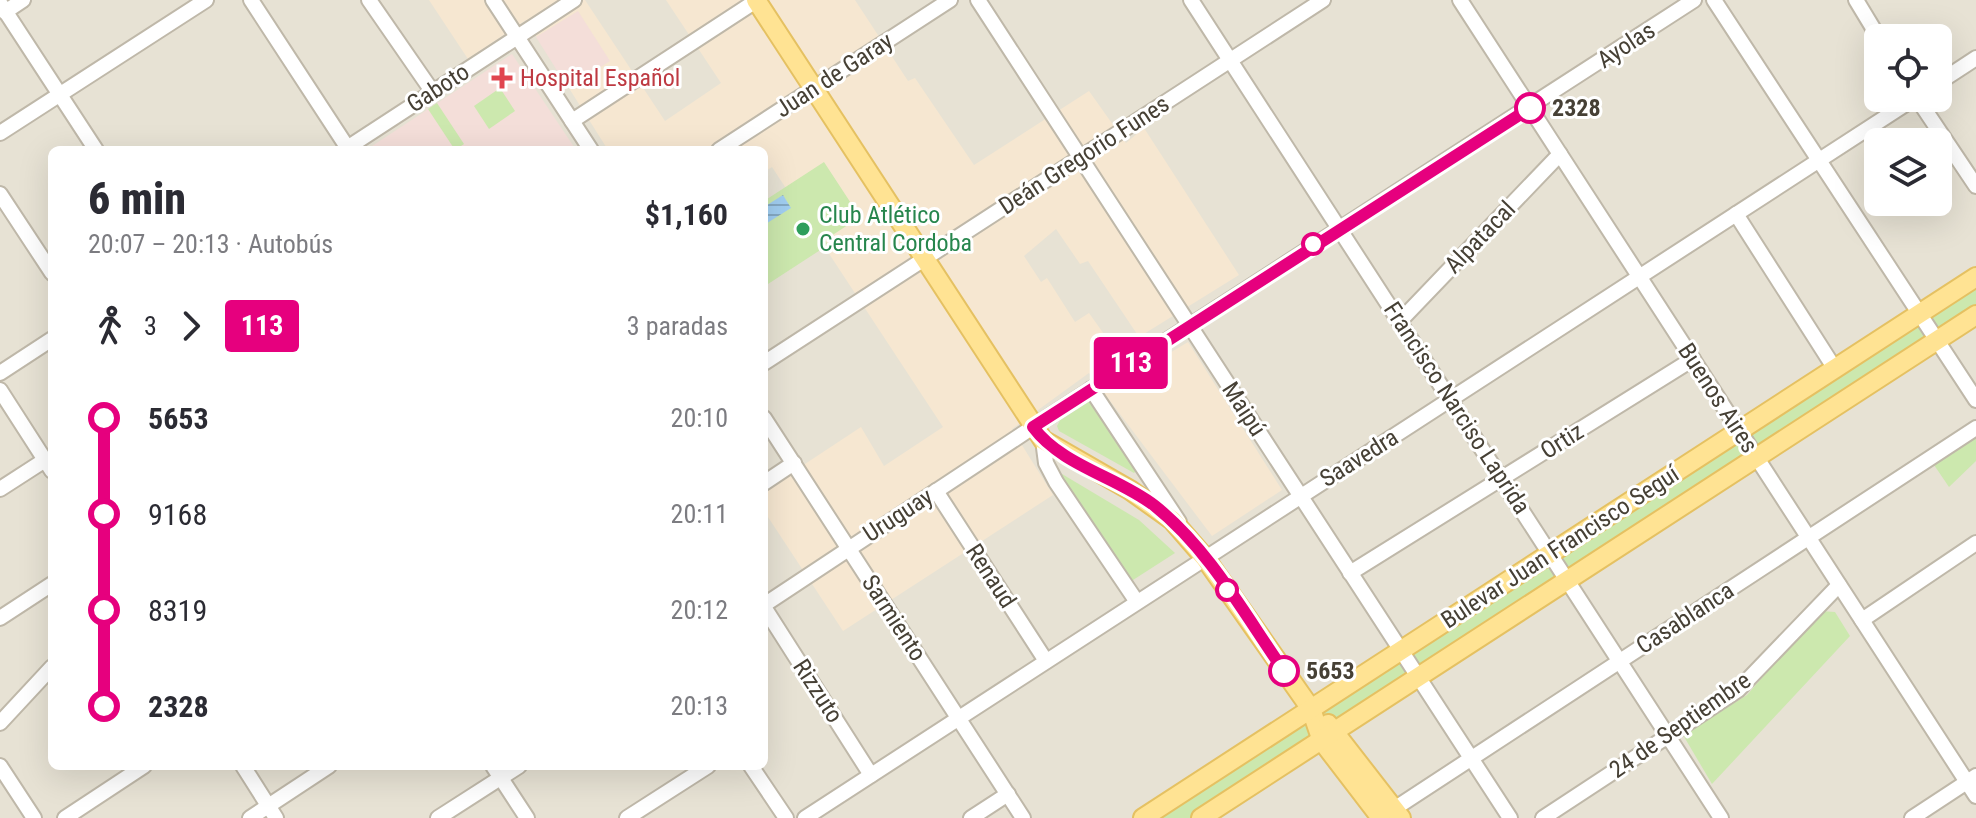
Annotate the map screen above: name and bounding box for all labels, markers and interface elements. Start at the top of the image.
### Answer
street label: Ayolas [1592,16,1660,74]
map controls [1864,24,1952,216]
button: locate [1864,24,1952,112]
street label: Juan de Garay [770,27,898,123]
street label: Gaboto [402,58,474,118]
place label: Hospital Español [520,64,680,92]
marker: Hospital Español [491,67,513,89]
street label: Deán Gregorio Funes [994,90,1174,220]
marker: 2328 [1515,93,1545,123]
place label: 2328 [1552,94,1601,122]
button: layers [1864,128,1952,216]
text: 6 min [88,173,186,225]
street label: Alpatacal [1439,195,1521,279]
text: $1,160 [645,197,728,232]
place label: Club Atlético Central Cordoba [819,201,972,257]
marker: Club Atlético Central Cordoba [794,220,812,238]
text: 20:07 – 20:13 · Autobús [88,229,333,259]
unlabelled marker [1302,233,1324,255]
street label: Francisco Narciso Laprida [1378,297,1536,519]
icon: walk [88,304,132,348]
icon: forward [169,304,213,348]
text: 113 [241,309,283,342]
text: 3 [144,311,157,341]
text: 3 paradas [627,311,728,341]
line badge: 113 [1085,337,1177,389]
street label: Buenos Aires [1672,338,1764,458]
text: 113 [1110,346,1152,379]
street label: Maipú [1216,377,1272,441]
text: 5653 [148,401,209,436]
text: 20:10 [671,403,728,433]
street label: Ortiz [1535,417,1589,465]
street label: Saavedra [1315,423,1403,493]
street label: Bulevar Juan Francisco Seguí [1436,459,1685,634]
street label: Uruguay [858,482,938,548]
text: 9168 [148,497,207,532]
text: 20:11 [671,499,728,529]
street label: Renaud [960,539,1022,613]
street label: Sarmiento [856,570,932,666]
street label: Casablanca [1631,576,1739,660]
unlabelled marker [1216,579,1238,601]
text: 8319 [148,593,207,628]
text: 20:12 [671,595,728,625]
street label: Rizzuto [787,654,849,728]
marker: 5653 [1269,656,1299,686]
place label: 5653 [1306,657,1355,685]
street label: 24 de Septiembre [1604,666,1756,784]
text: 2328 [148,689,209,724]
text: 20:13 [671,691,728,721]

